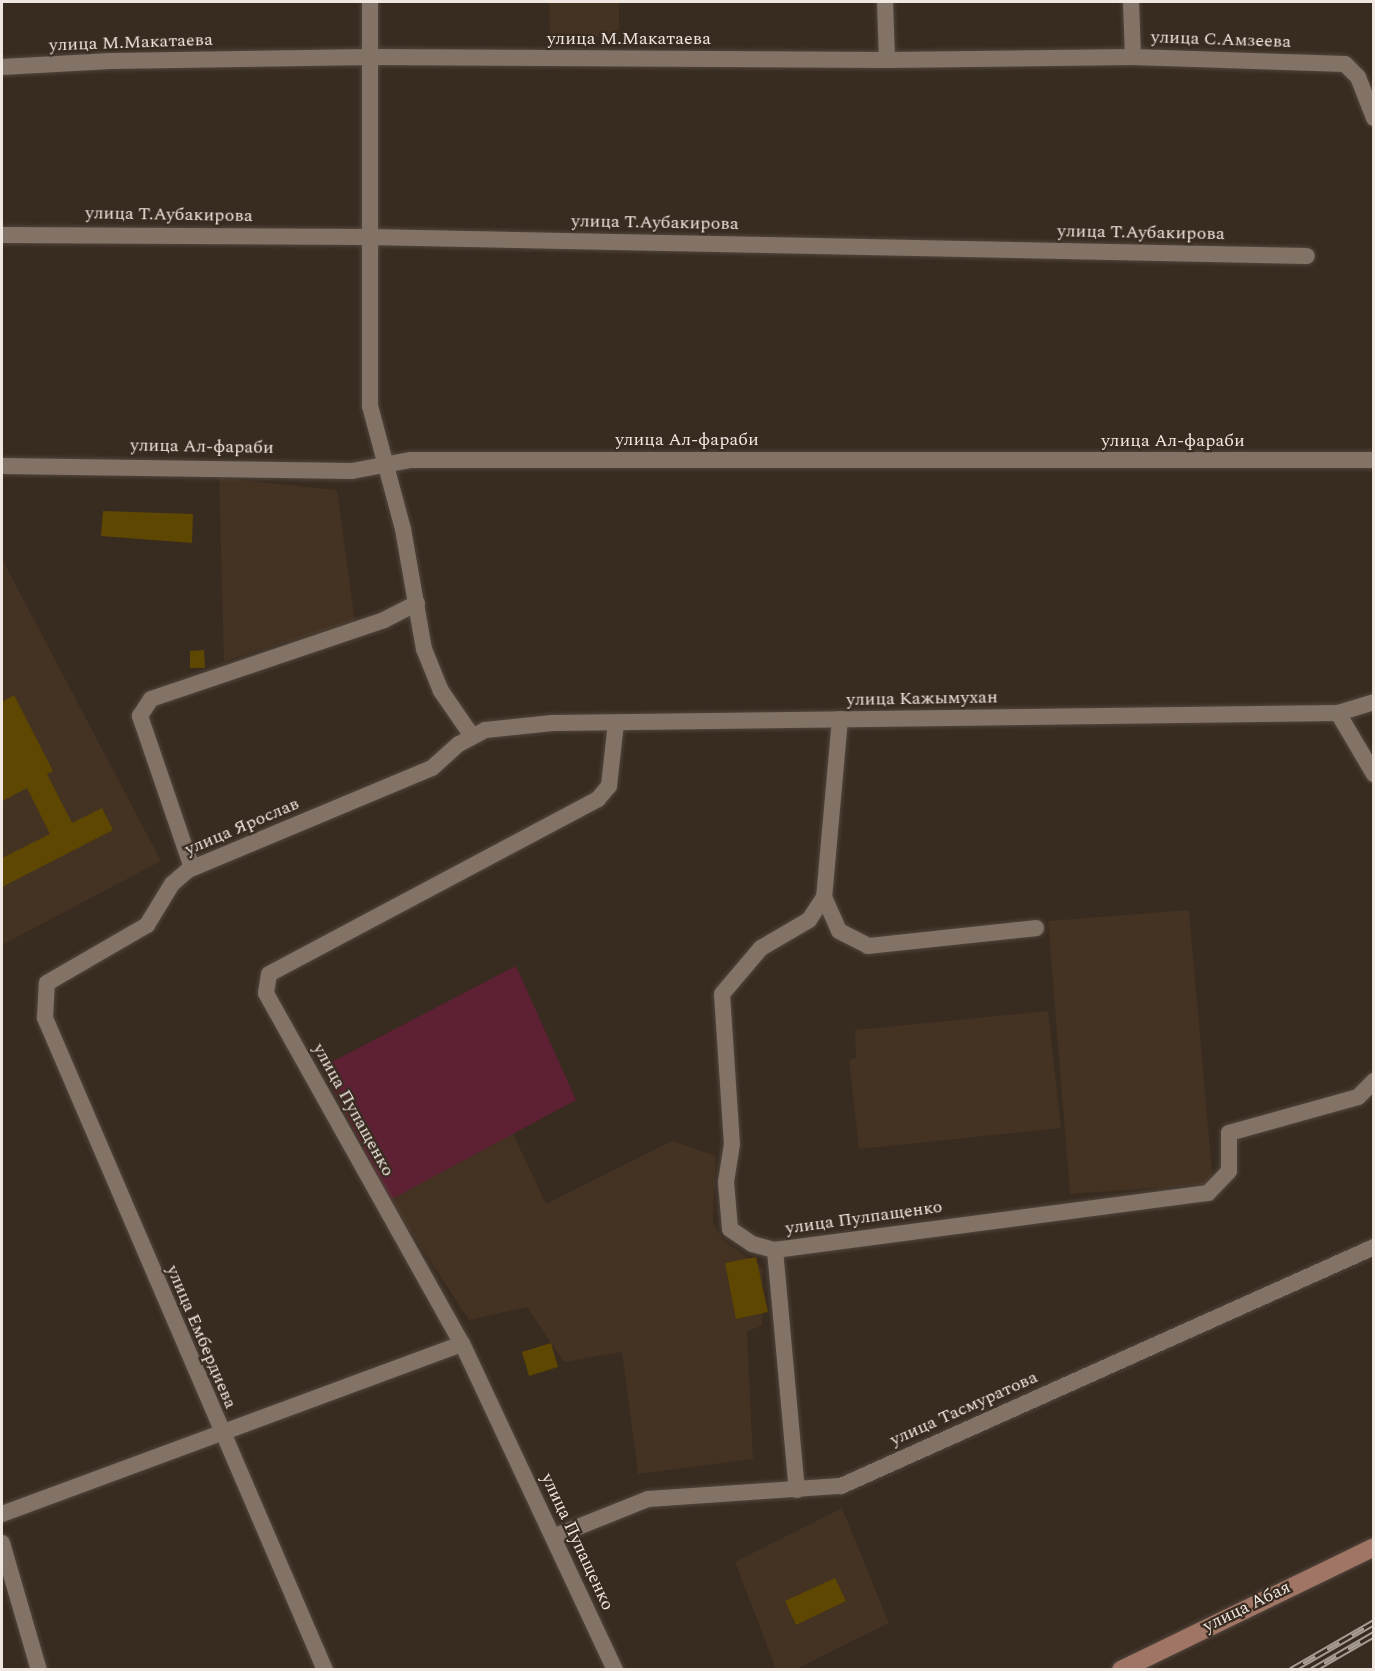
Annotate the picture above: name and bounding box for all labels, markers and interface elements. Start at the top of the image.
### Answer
street label: улица С.Амзеева [1150,27,1292,53]
street label: улица М.Макатаева [547,28,711,50]
street label: улица М.Макатаева [49,29,213,57]
street label: улица Т.Аубакирова [85,203,253,227]
street label: улица Т.Аубакирова [571,211,739,235]
street label: улица Т.Аубакирова [1057,221,1225,245]
street label: улица Ал-фараби [615,429,759,451]
street label: улица Ал-фараби [1101,430,1245,452]
street label: улица Ал-фараби [130,435,274,459]
street label: улица Кажымухан [846,687,998,711]
street label: улица Ярослав [182,793,302,861]
street label: улица Пупащенко [308,1040,398,1180]
street label: улица Пулпащенко [784,1196,944,1240]
street label: улица Ембердиева [161,1262,241,1412]
street label: улица Тасмуратова [887,1367,1041,1451]
street label: улица Пупащенко [536,1470,618,1614]
street label: улица Абая [1200,1577,1294,1637]

